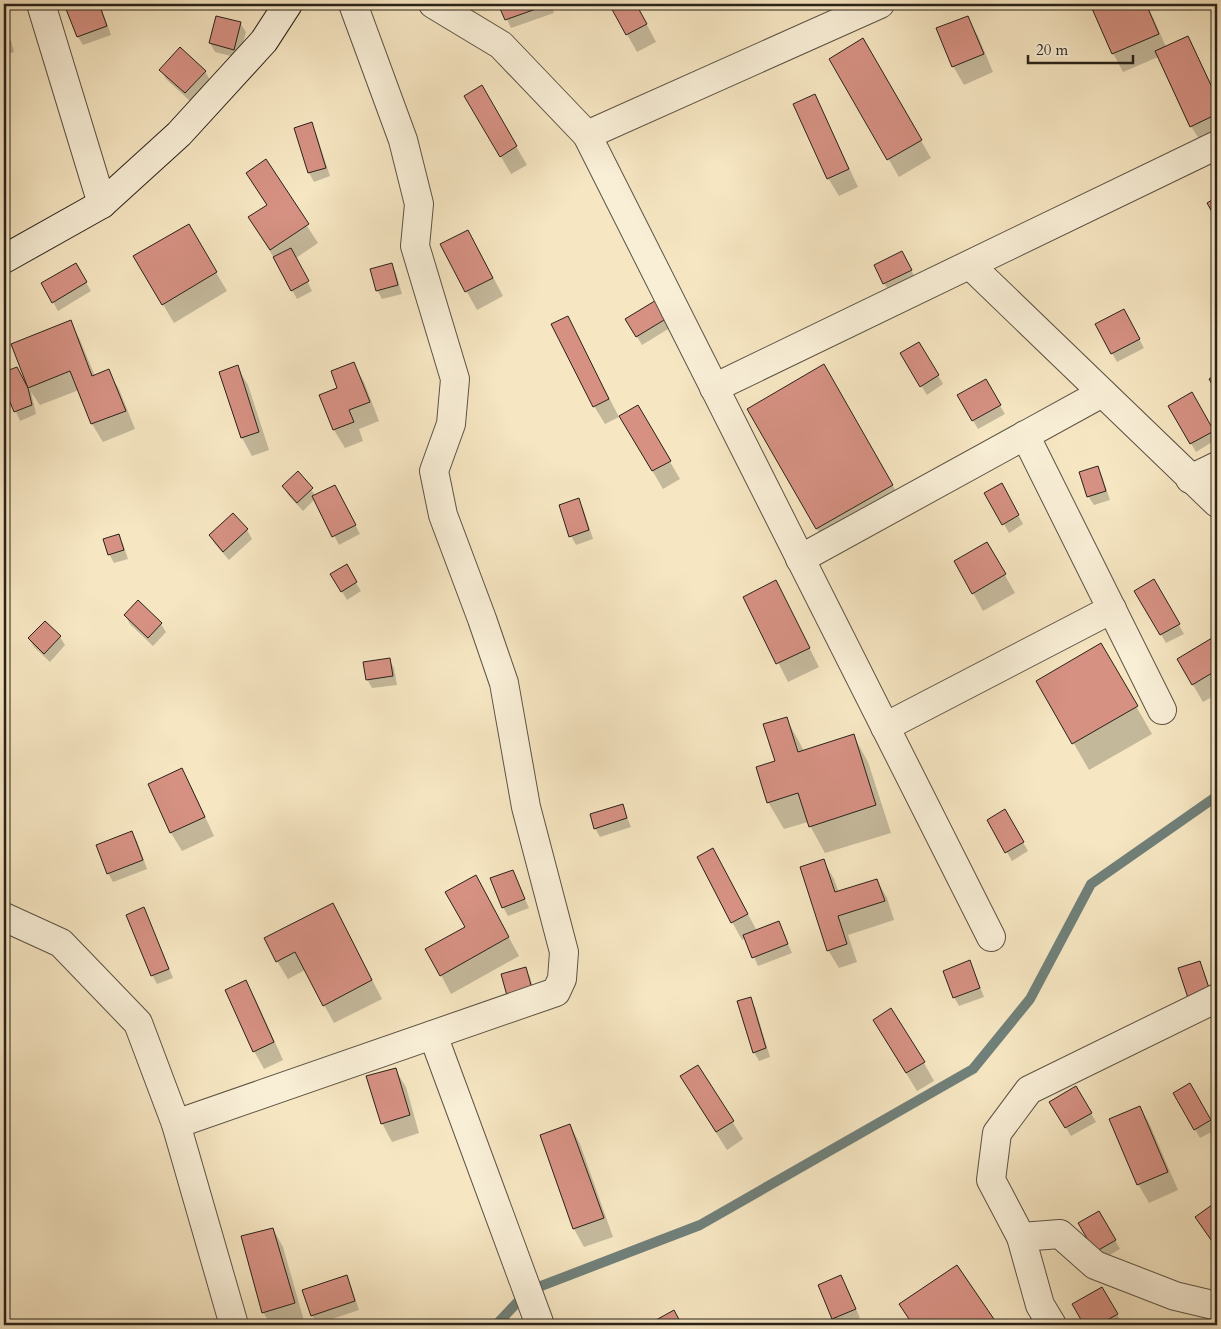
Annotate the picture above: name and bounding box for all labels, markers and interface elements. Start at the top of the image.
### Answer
scale bar [1028,32,1134,64]
text: 20 m [1036,40,1068,60]

